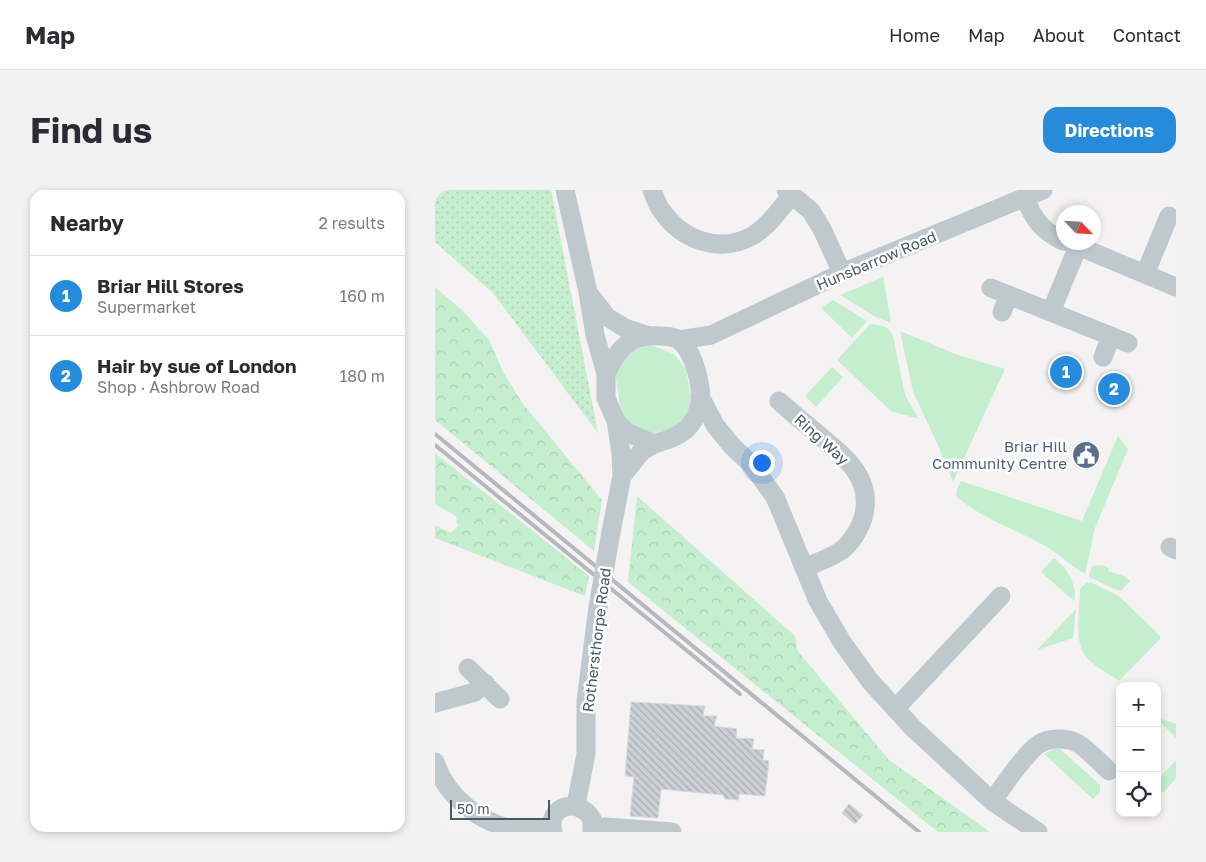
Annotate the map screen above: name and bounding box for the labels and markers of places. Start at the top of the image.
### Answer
pin: 1 [1050,353,1082,391]
pin: 2 [1098,370,1130,408]
place label: Briar Hill Community Centre [932,437,1067,472]
public building icon: Briar Hill Community Centre [1071,440,1101,470]

